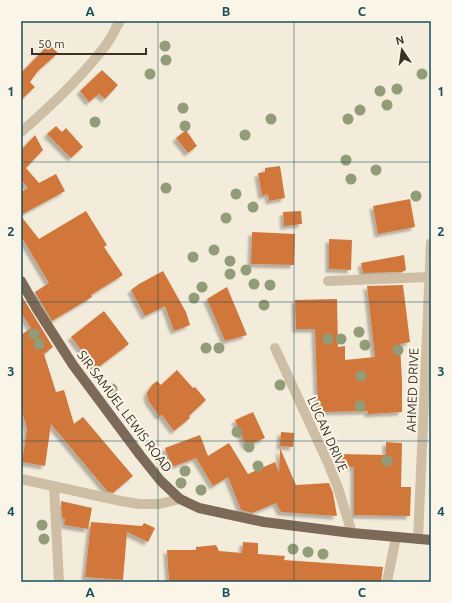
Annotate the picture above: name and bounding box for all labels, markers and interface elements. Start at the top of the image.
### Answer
text: A [85,4,95,18]
text: B [222,4,231,18]
text: C [358,4,367,18]
scale bar [32,30,146,56]
north arrow [382,30,422,70]
text: N [394,33,405,47]
text: 50 m [38,37,65,50]
text: 1 [7,84,15,98]
text: 1 [437,84,445,98]
text: 2 [7,224,15,238]
text: 2 [437,224,445,238]
street label: SIR SAMUEL LEWIS ROAD [75,348,175,474]
street label: AHMED DRIVE [404,348,420,432]
text: 3 [7,364,15,378]
text: 3 [437,364,445,378]
street label: LUCAN DRIVE [305,394,351,474]
text: 4 [7,504,15,518]
text: 4 [437,504,445,518]
text: A [85,585,95,599]
text: B [222,585,231,599]
text: C [358,585,367,599]

